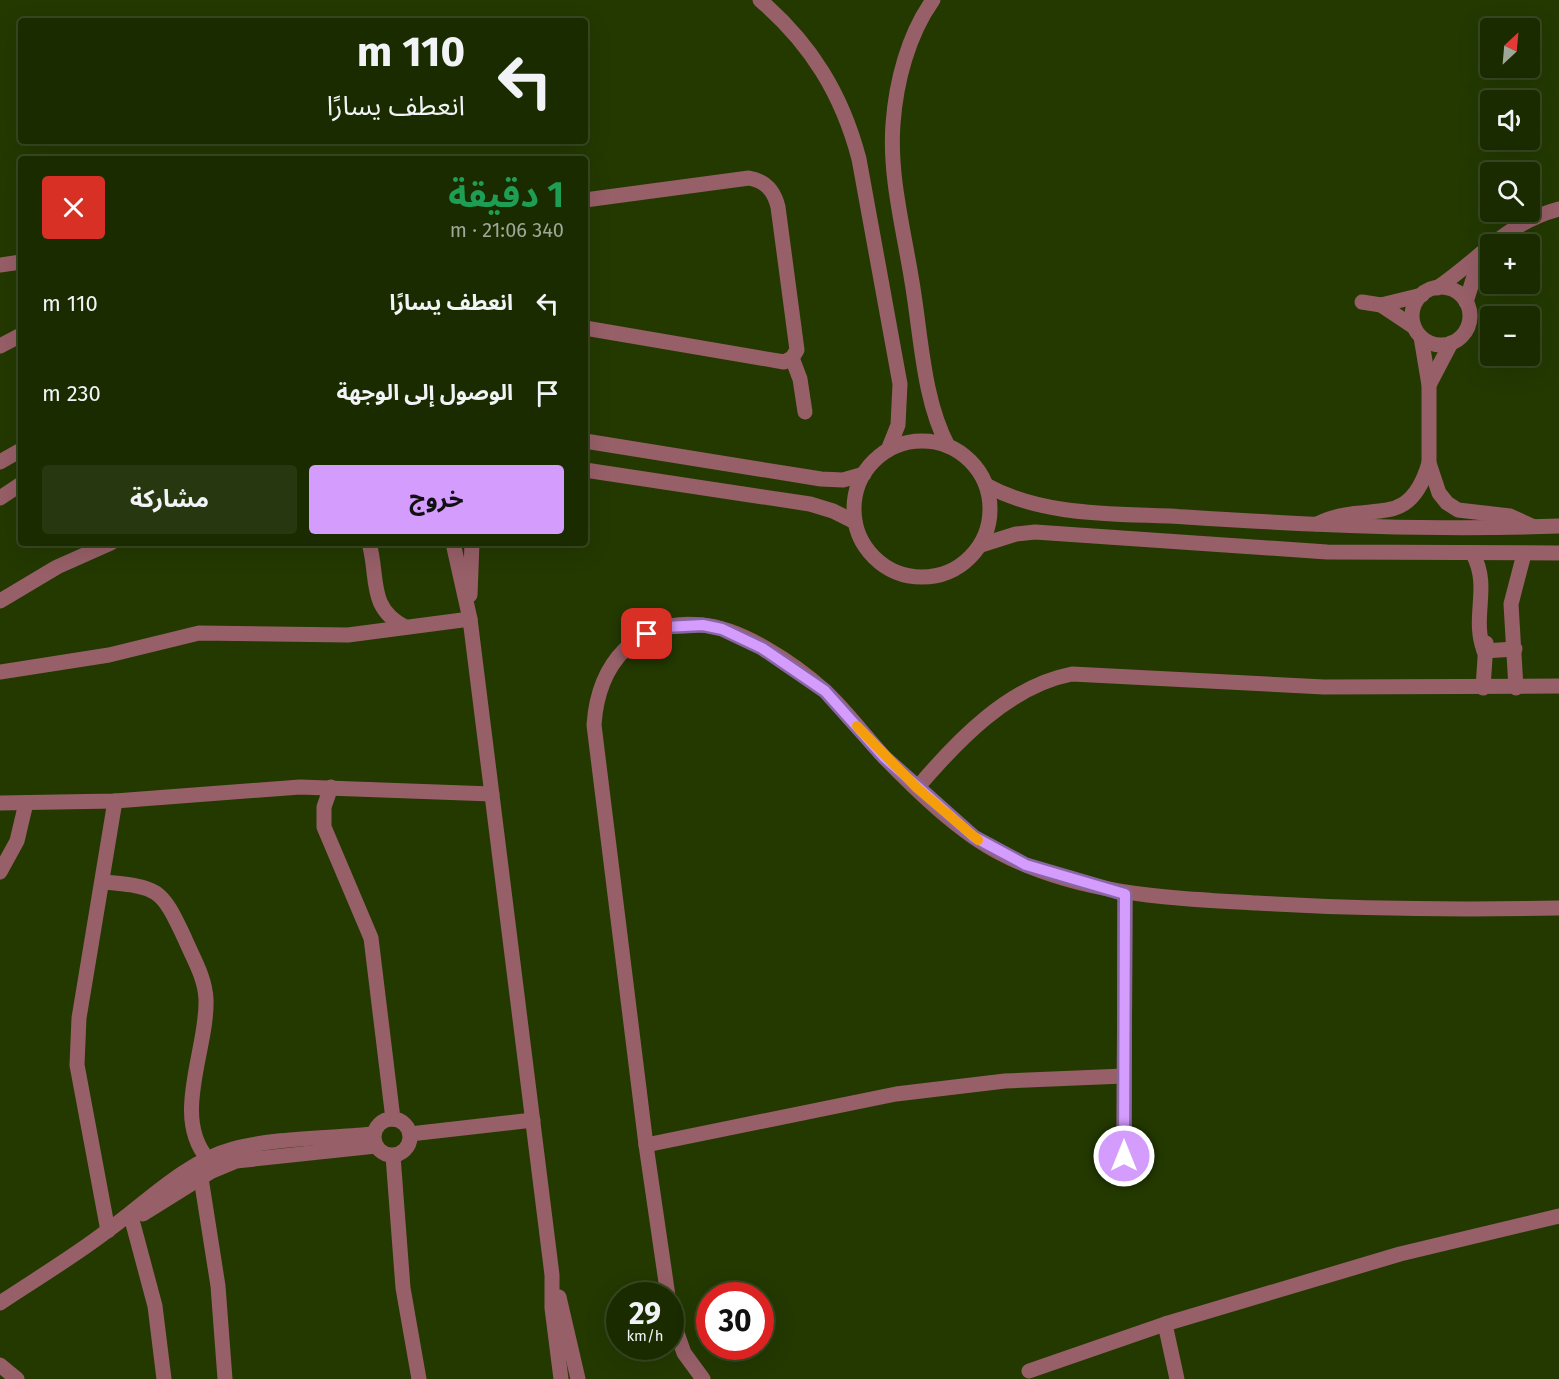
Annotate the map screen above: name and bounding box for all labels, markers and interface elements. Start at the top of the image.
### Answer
north arrow [1480,18,1540,78]
map controls [1480,18,1540,366]
text: 110 m [357,27,465,77]
icon: left [486,42,564,120]
text: انعطف يسارًا [327,90,465,122]
button: sound [1480,90,1540,150]
button: search [1480,162,1540,222]
text: 1 دقيقة [448,173,564,217]
button: close [42,176,105,239]
text: 340 m · 21:06 [450,218,564,242]
button: + [1480,234,1540,294]
icon: left [531,287,564,320]
text: انعطف يسارًا [390,289,513,316]
text: 110 m [42,290,98,317]
button: − [1480,306,1540,366]
icon: arrive [531,377,564,410]
text: الوصول إلى الوجهة [336,379,513,406]
text: 230 m [42,380,101,407]
button: مشاركة [42,465,297,534]
button: خروج [309,465,564,534]
pin [621,608,672,659]
icon: arrive [630,617,663,650]
position arrow [1092,1124,1156,1188]
speed limit sign: 30 [696,1282,774,1360]
text: 29 [629,1296,661,1332]
text: km/h [626,1327,664,1345]

